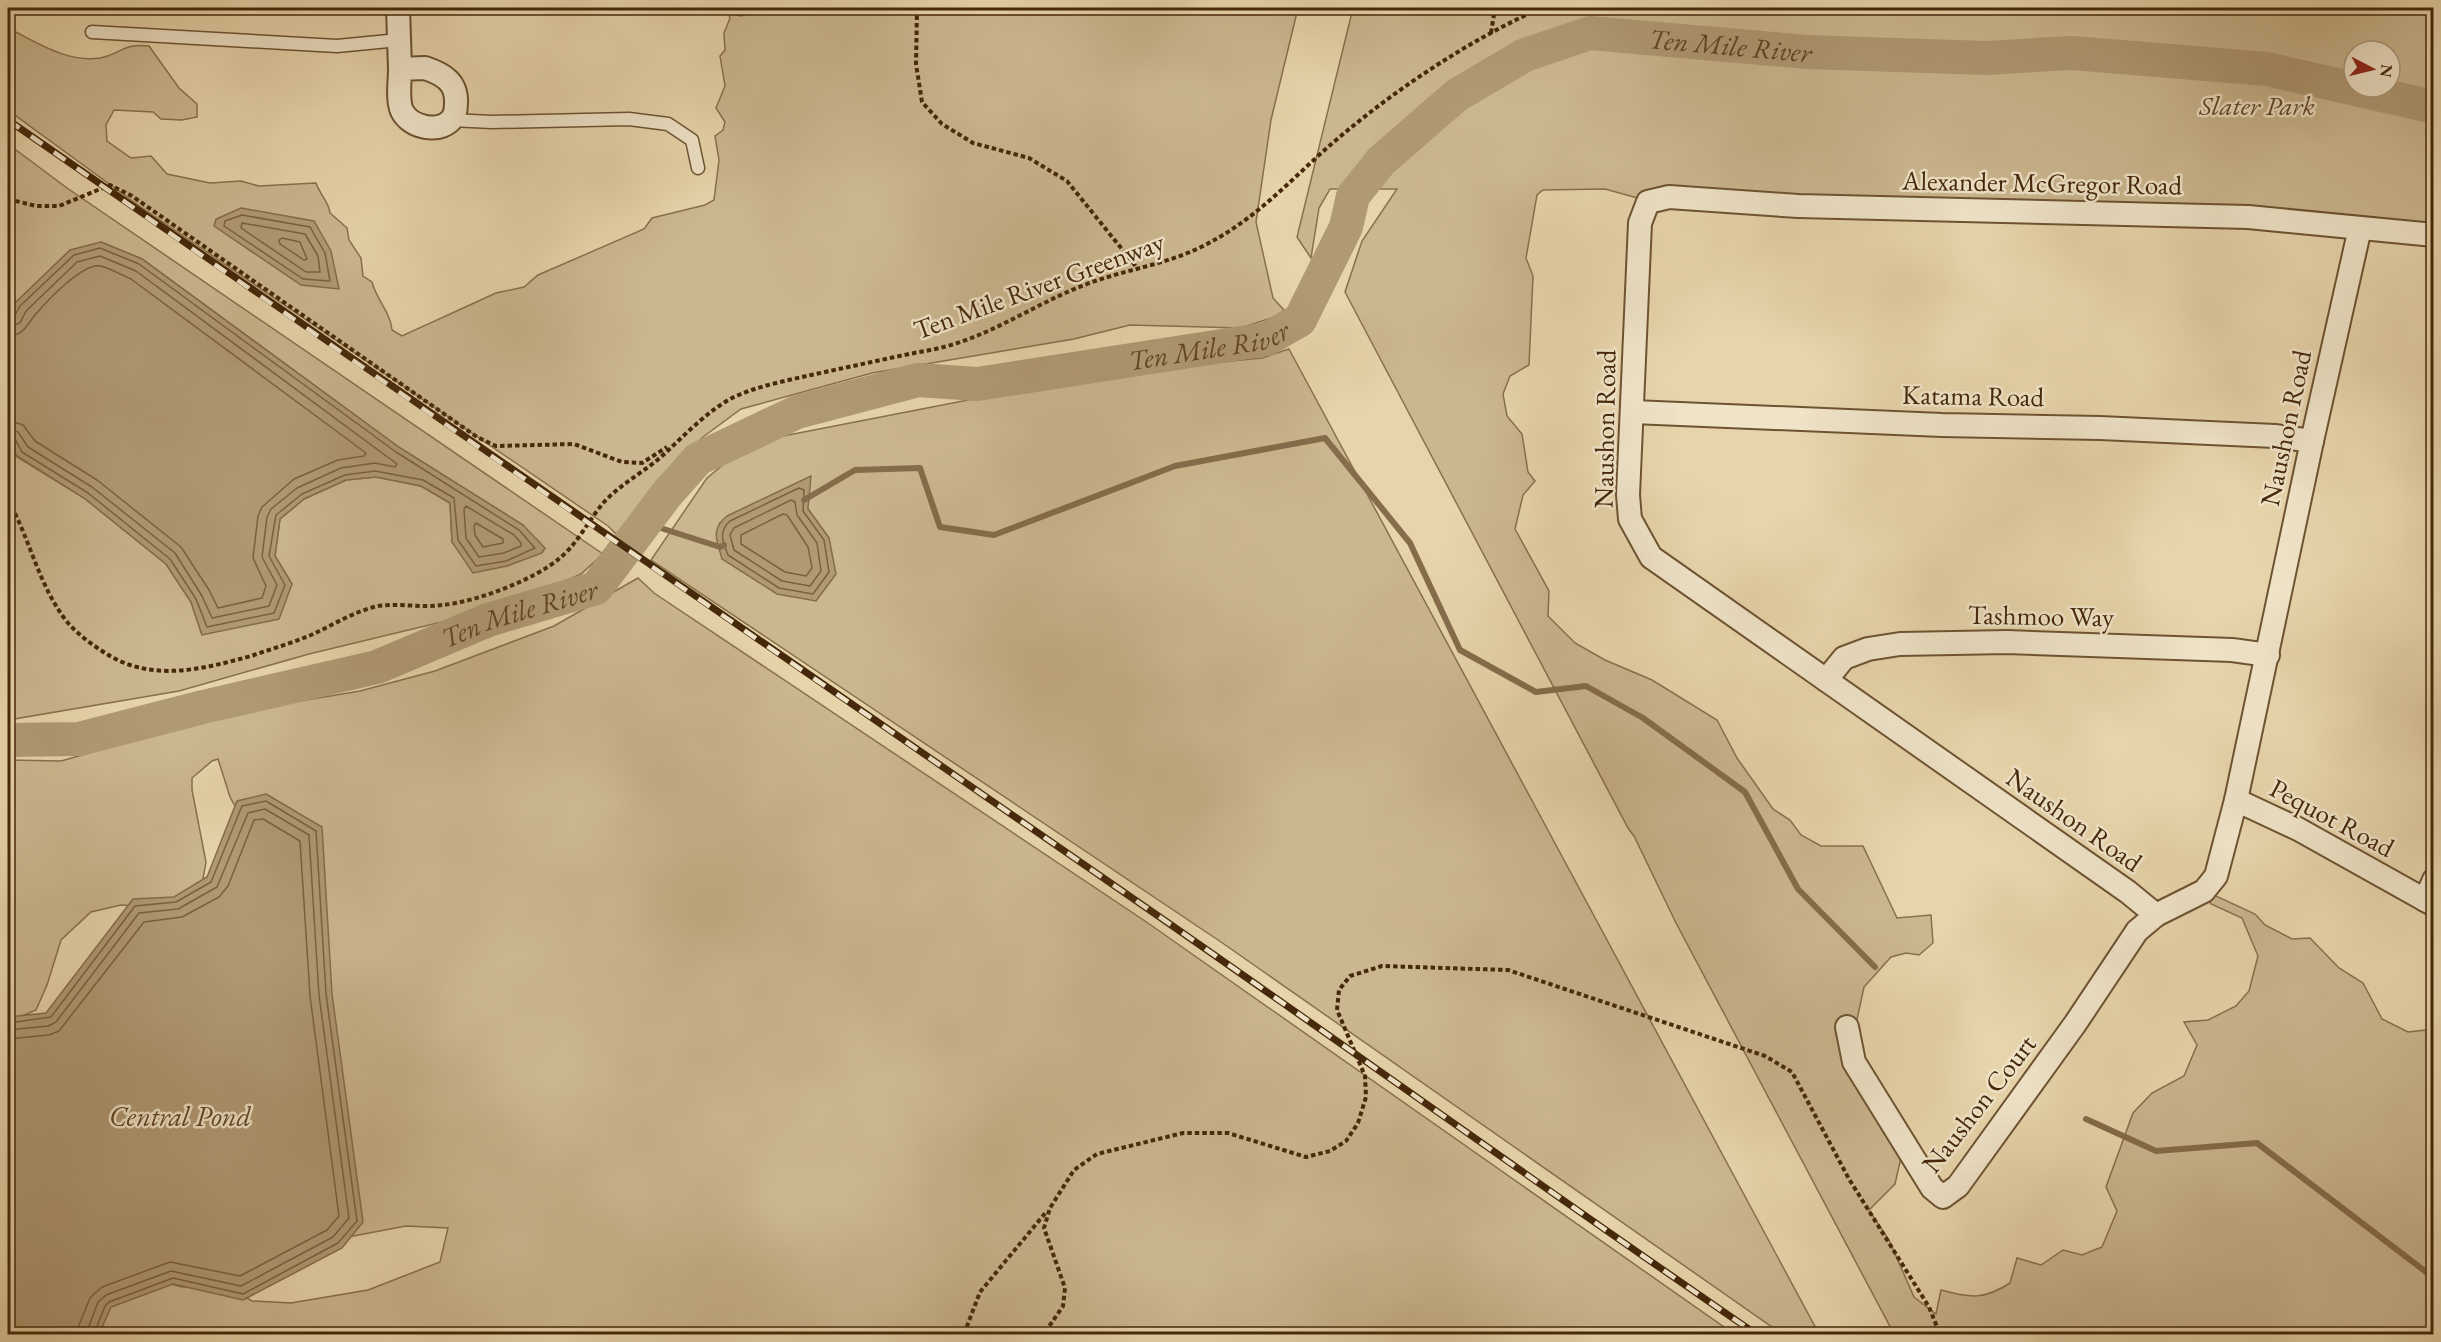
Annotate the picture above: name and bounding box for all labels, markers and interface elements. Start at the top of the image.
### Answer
water label: Ten Mile River [1647,20,1814,70]
north arrow [2342,39,2402,99]
text: N [2375,63,2398,79]
park label: Slater Park [2198,88,2315,123]
street label: Alexander McGregor Road [1901,163,2183,202]
street label: Ten Mile River Greenway [909,224,1169,347]
water label: Ten Mile River [1126,311,1297,378]
street label: Naushon Road [2252,346,2319,509]
street label: Naushon Road [1586,349,1623,509]
street label: Katama Road [1902,377,2045,414]
water label: Ten Mile River [435,570,603,656]
street label: Tashmoo Way [1968,597,2115,634]
street label: Naushon Road [1999,760,2150,880]
street label: Pequot Road [2264,770,2401,865]
street label: Naushon Court [1914,1027,2044,1180]
water label: Central Pond [109,1098,252,1134]

